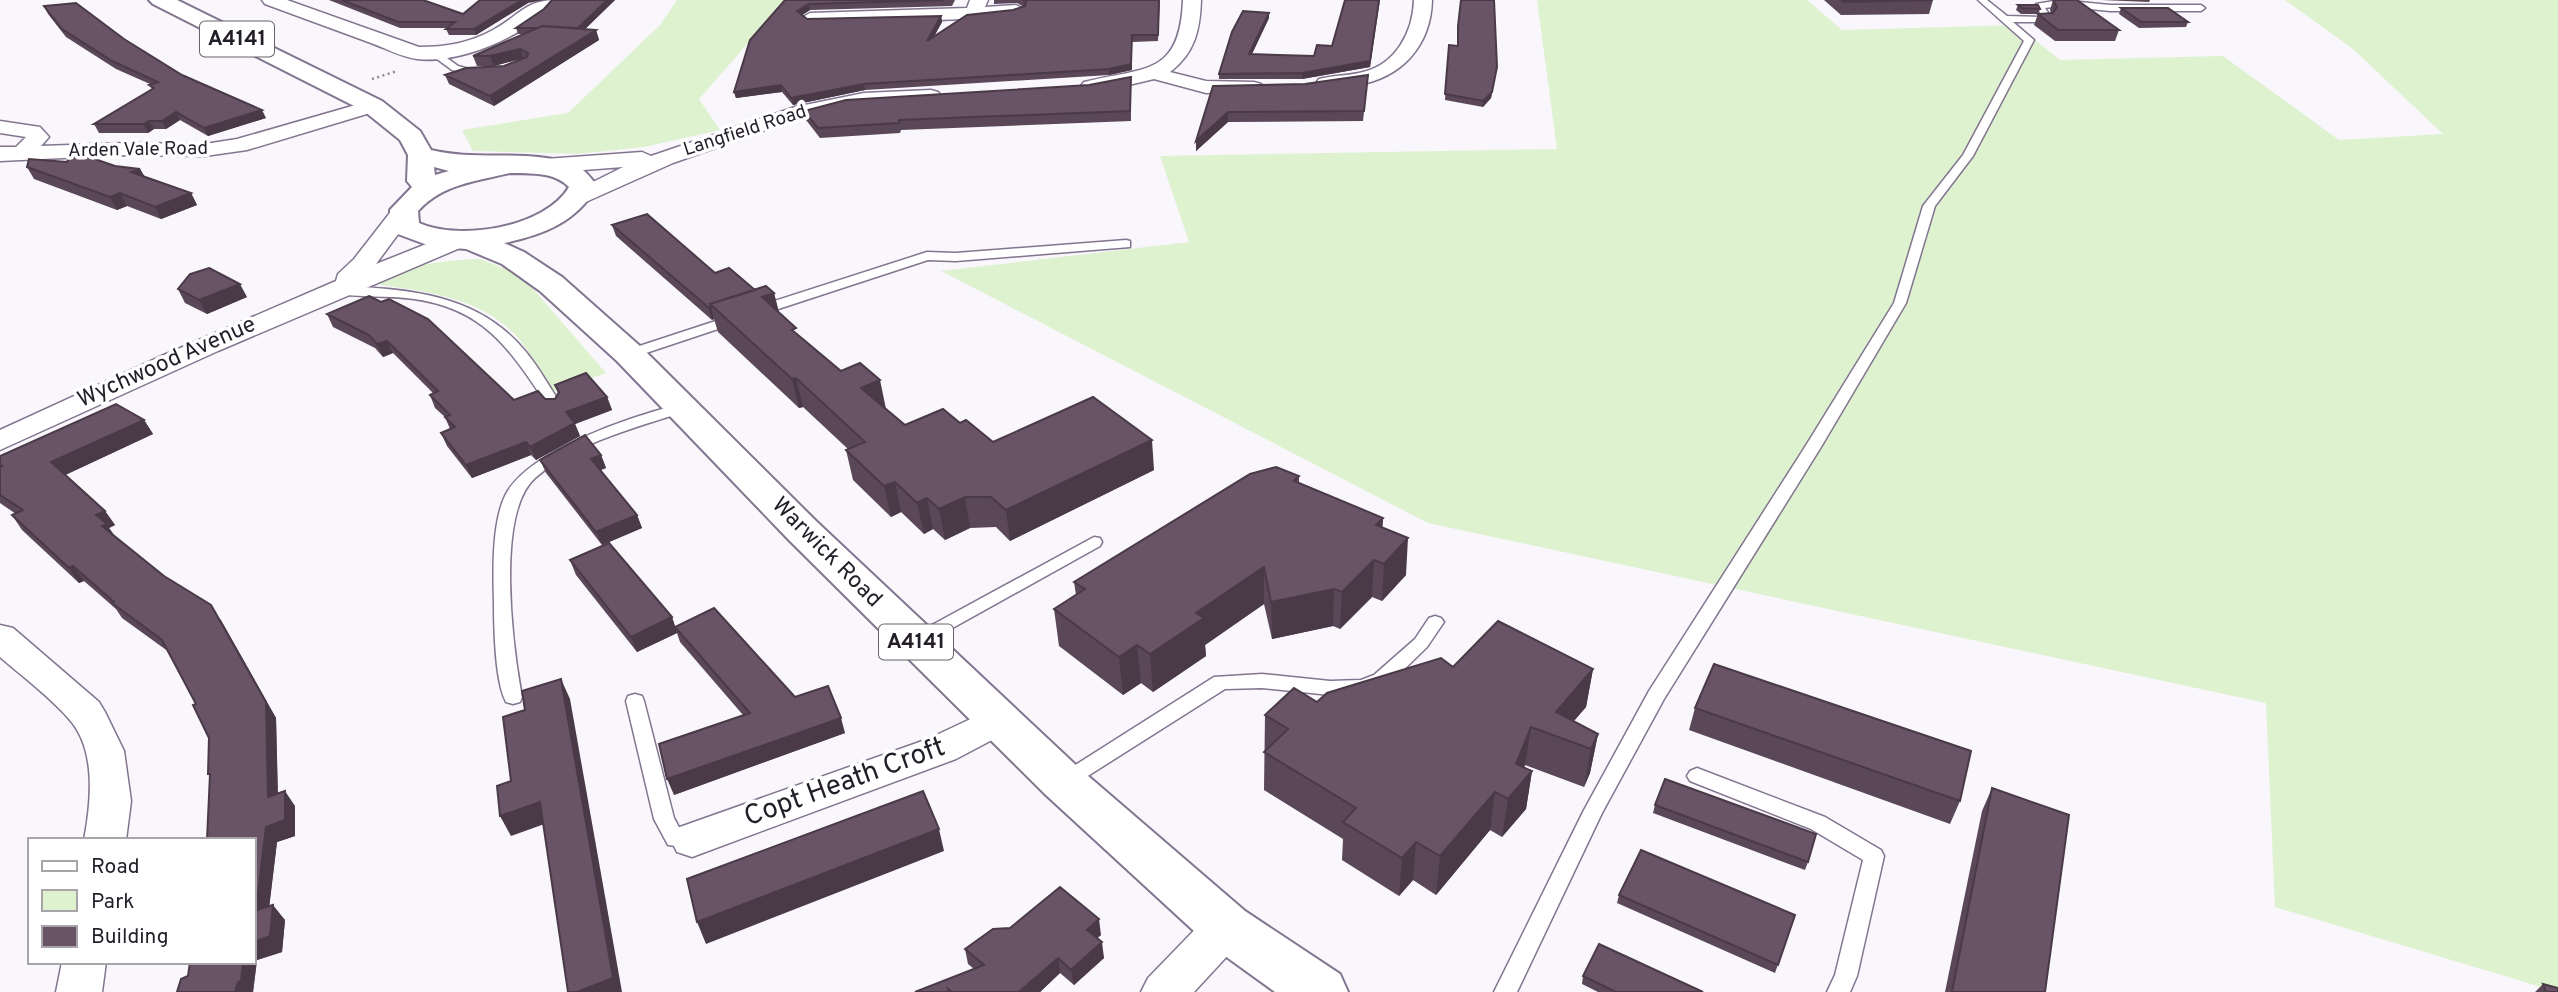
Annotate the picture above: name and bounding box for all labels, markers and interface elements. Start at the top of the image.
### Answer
road number: A4141 [200,22,274,56]
street label: Langfield Road [680,100,810,162]
street label: Arden Vale Road [68,137,208,163]
street label: Wychwood Avenue [73,311,261,415]
street label: Warwick Road [765,492,887,614]
road number: A4141 [879,624,953,660]
street label: Copt Heath Croft [739,730,951,836]
legend [28,838,256,964]
text: Road [91,854,140,881]
text: Park [91,889,134,916]
text: Building [91,924,169,951]

